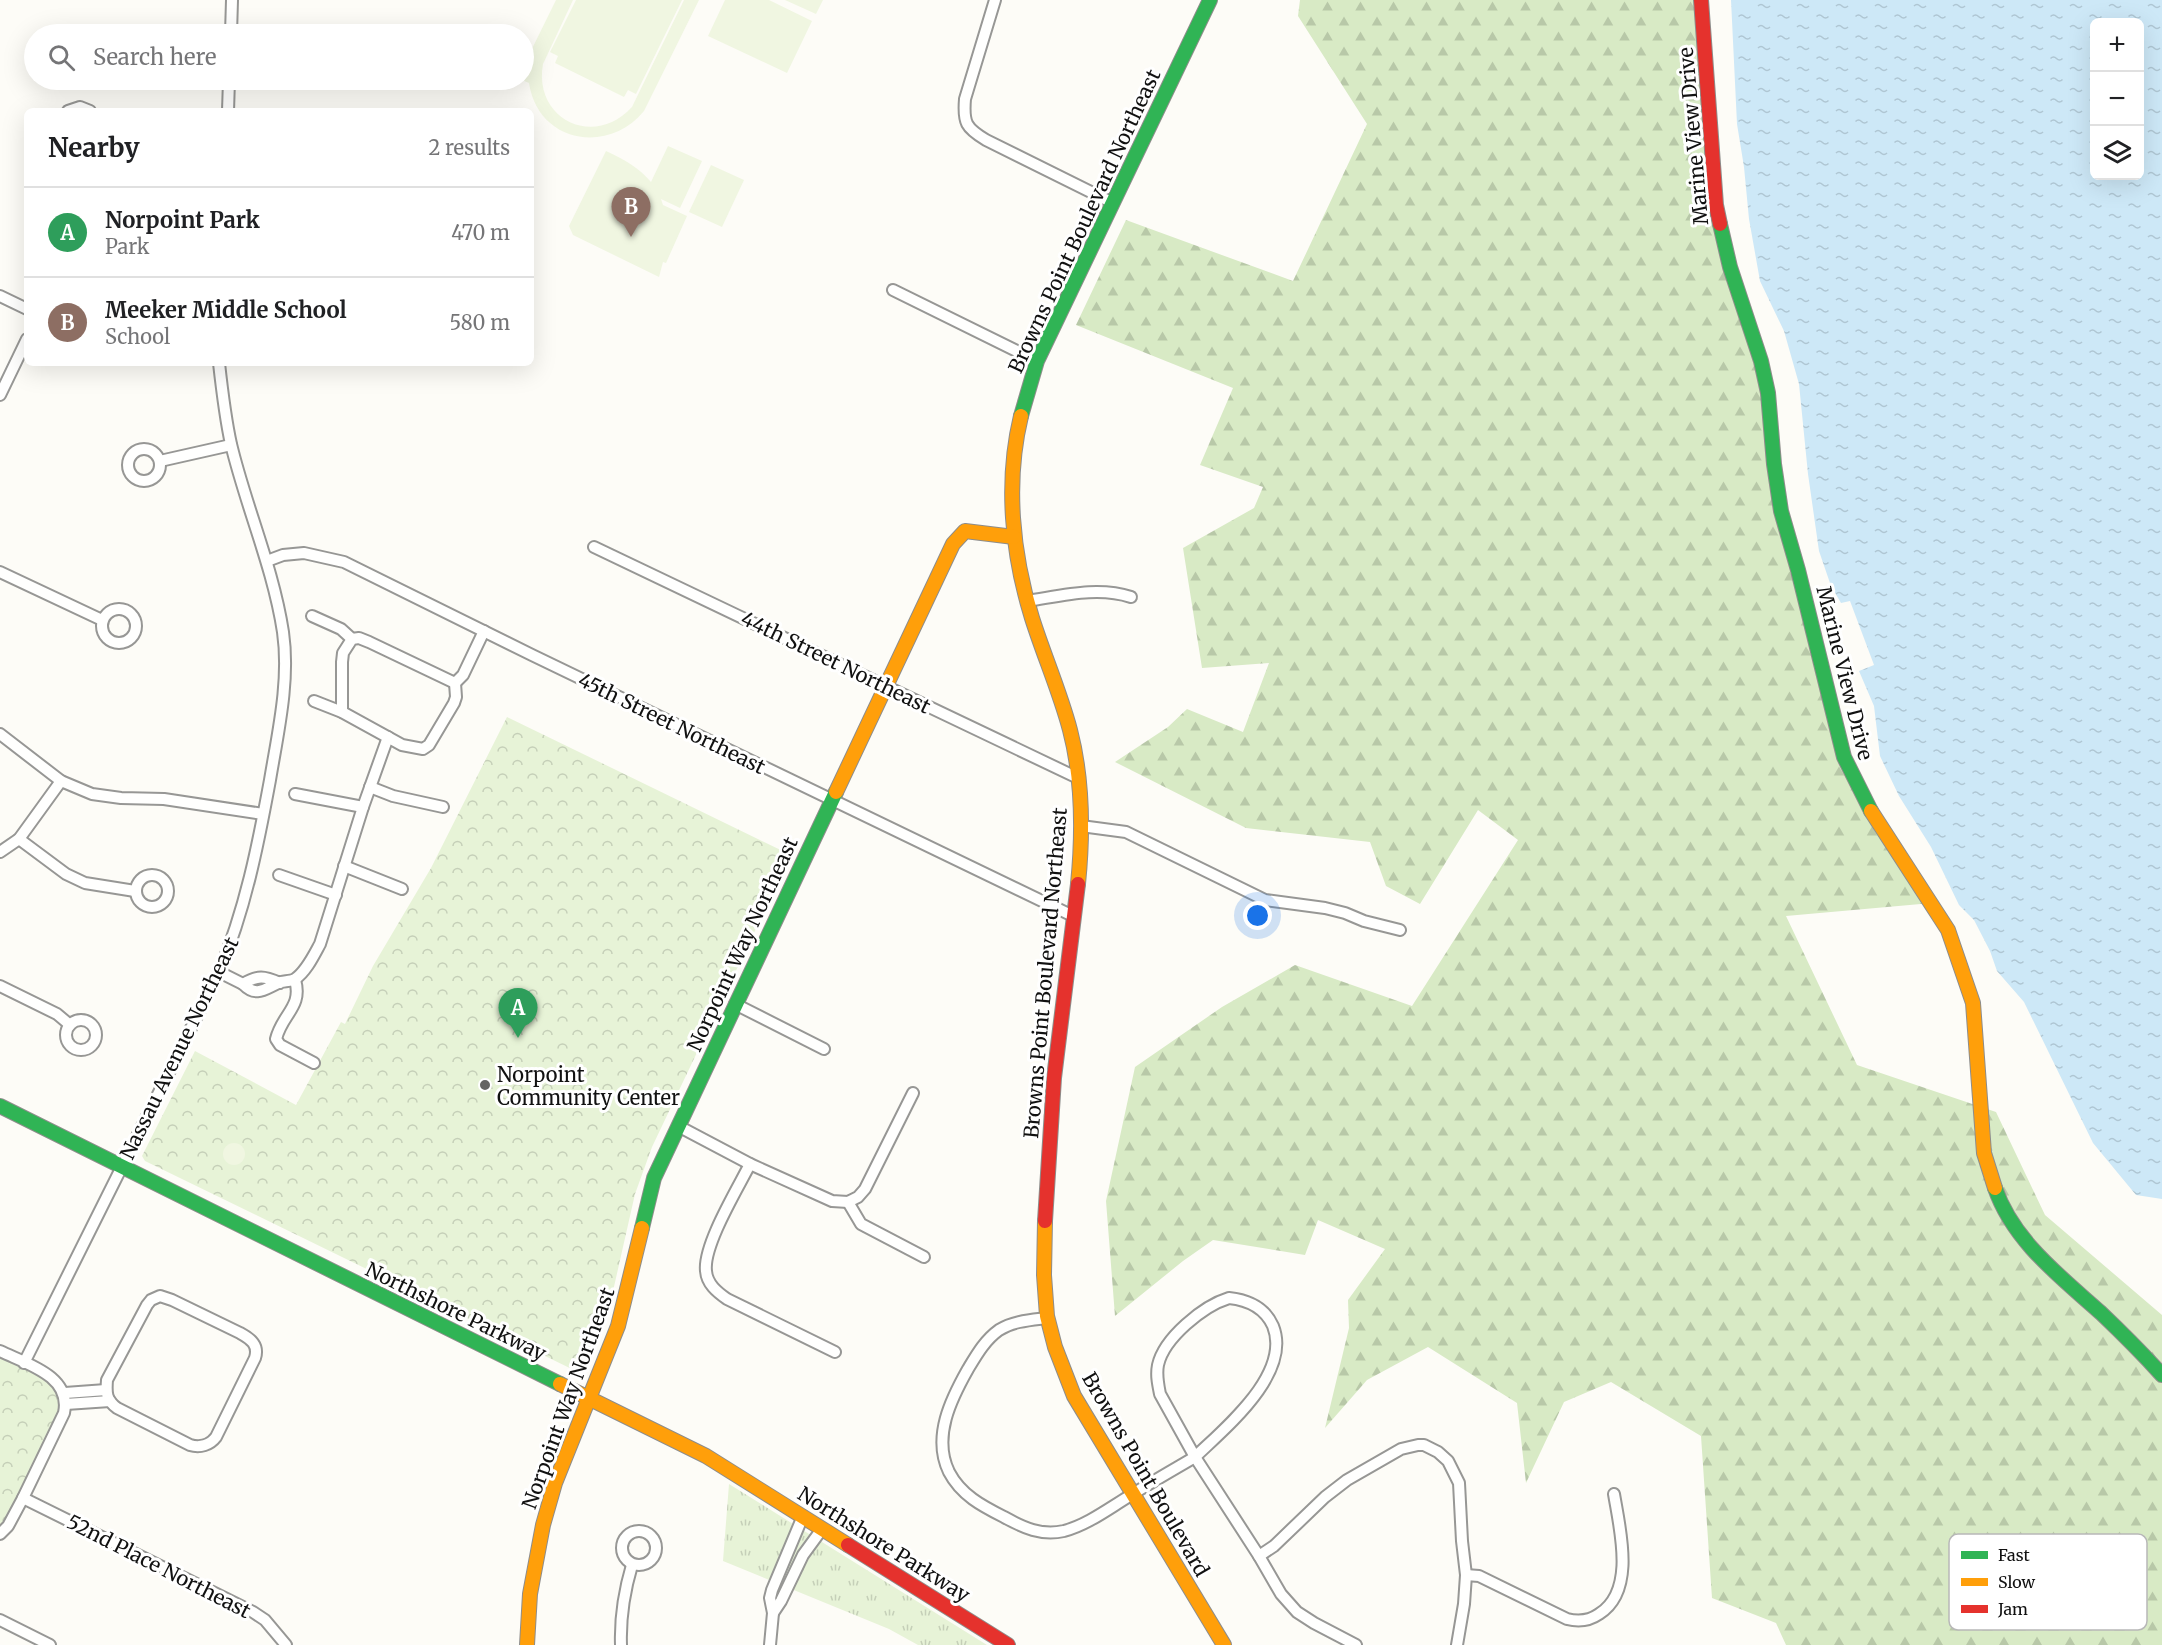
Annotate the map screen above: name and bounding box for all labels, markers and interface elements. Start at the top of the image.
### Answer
map controls [2090,18,2144,180]
button: + [2090,18,2144,72]
search box [24,24,534,90]
icon: search [45,41,78,74]
text: Search here [93,43,216,71]
street label: Marine View Drive [1673,46,1713,226]
street label: Browns Point Boulevard Northeast [1003,65,1166,377]
button: − [2090,72,2144,126]
button: layers [2090,126,2144,180]
text: Nearby [48,131,140,164]
text: 2 results [428,135,510,160]
pin: B [612,188,650,237]
text: Norpoint Park [105,206,260,234]
text: A [60,220,75,245]
text: 470 m [451,220,510,245]
text: Park [105,234,149,259]
text: Meeker Middle School [105,296,347,324]
text: B [61,310,74,335]
text: 580 m [449,310,510,335]
text: School [105,324,170,349]
street label: Marine View Drive [1811,583,1879,763]
street label: 44th Street Northeast [737,605,935,719]
street label: 45th Street Northeast [574,667,770,779]
street label: Browns Point Boulevard Northeast [1018,806,1072,1139]
street label: Norpoint Way Northeast [681,833,803,1055]
your location [1243,901,1272,930]
street label: Nassau Avenue Northeast [114,933,244,1163]
pin: A [498,988,538,1038]
place label: Norpoint Community Center [497,1062,680,1110]
marker: Norpoint Community Center [478,1078,492,1092]
street label: Northshore Parkway [361,1256,551,1366]
street label: Norpoint Way Northeast [516,1284,620,1512]
street label: Browns Point Boulevard [1077,1367,1215,1581]
street label: Northshore Parkway [793,1481,975,1607]
street label: 52nd Place Northeast [63,1509,255,1623]
legend [1949,1534,2147,1630]
text: Fast [1998,1545,2031,1565]
text: Slow [1998,1572,2036,1592]
text: Jam [1997,1599,2028,1619]

